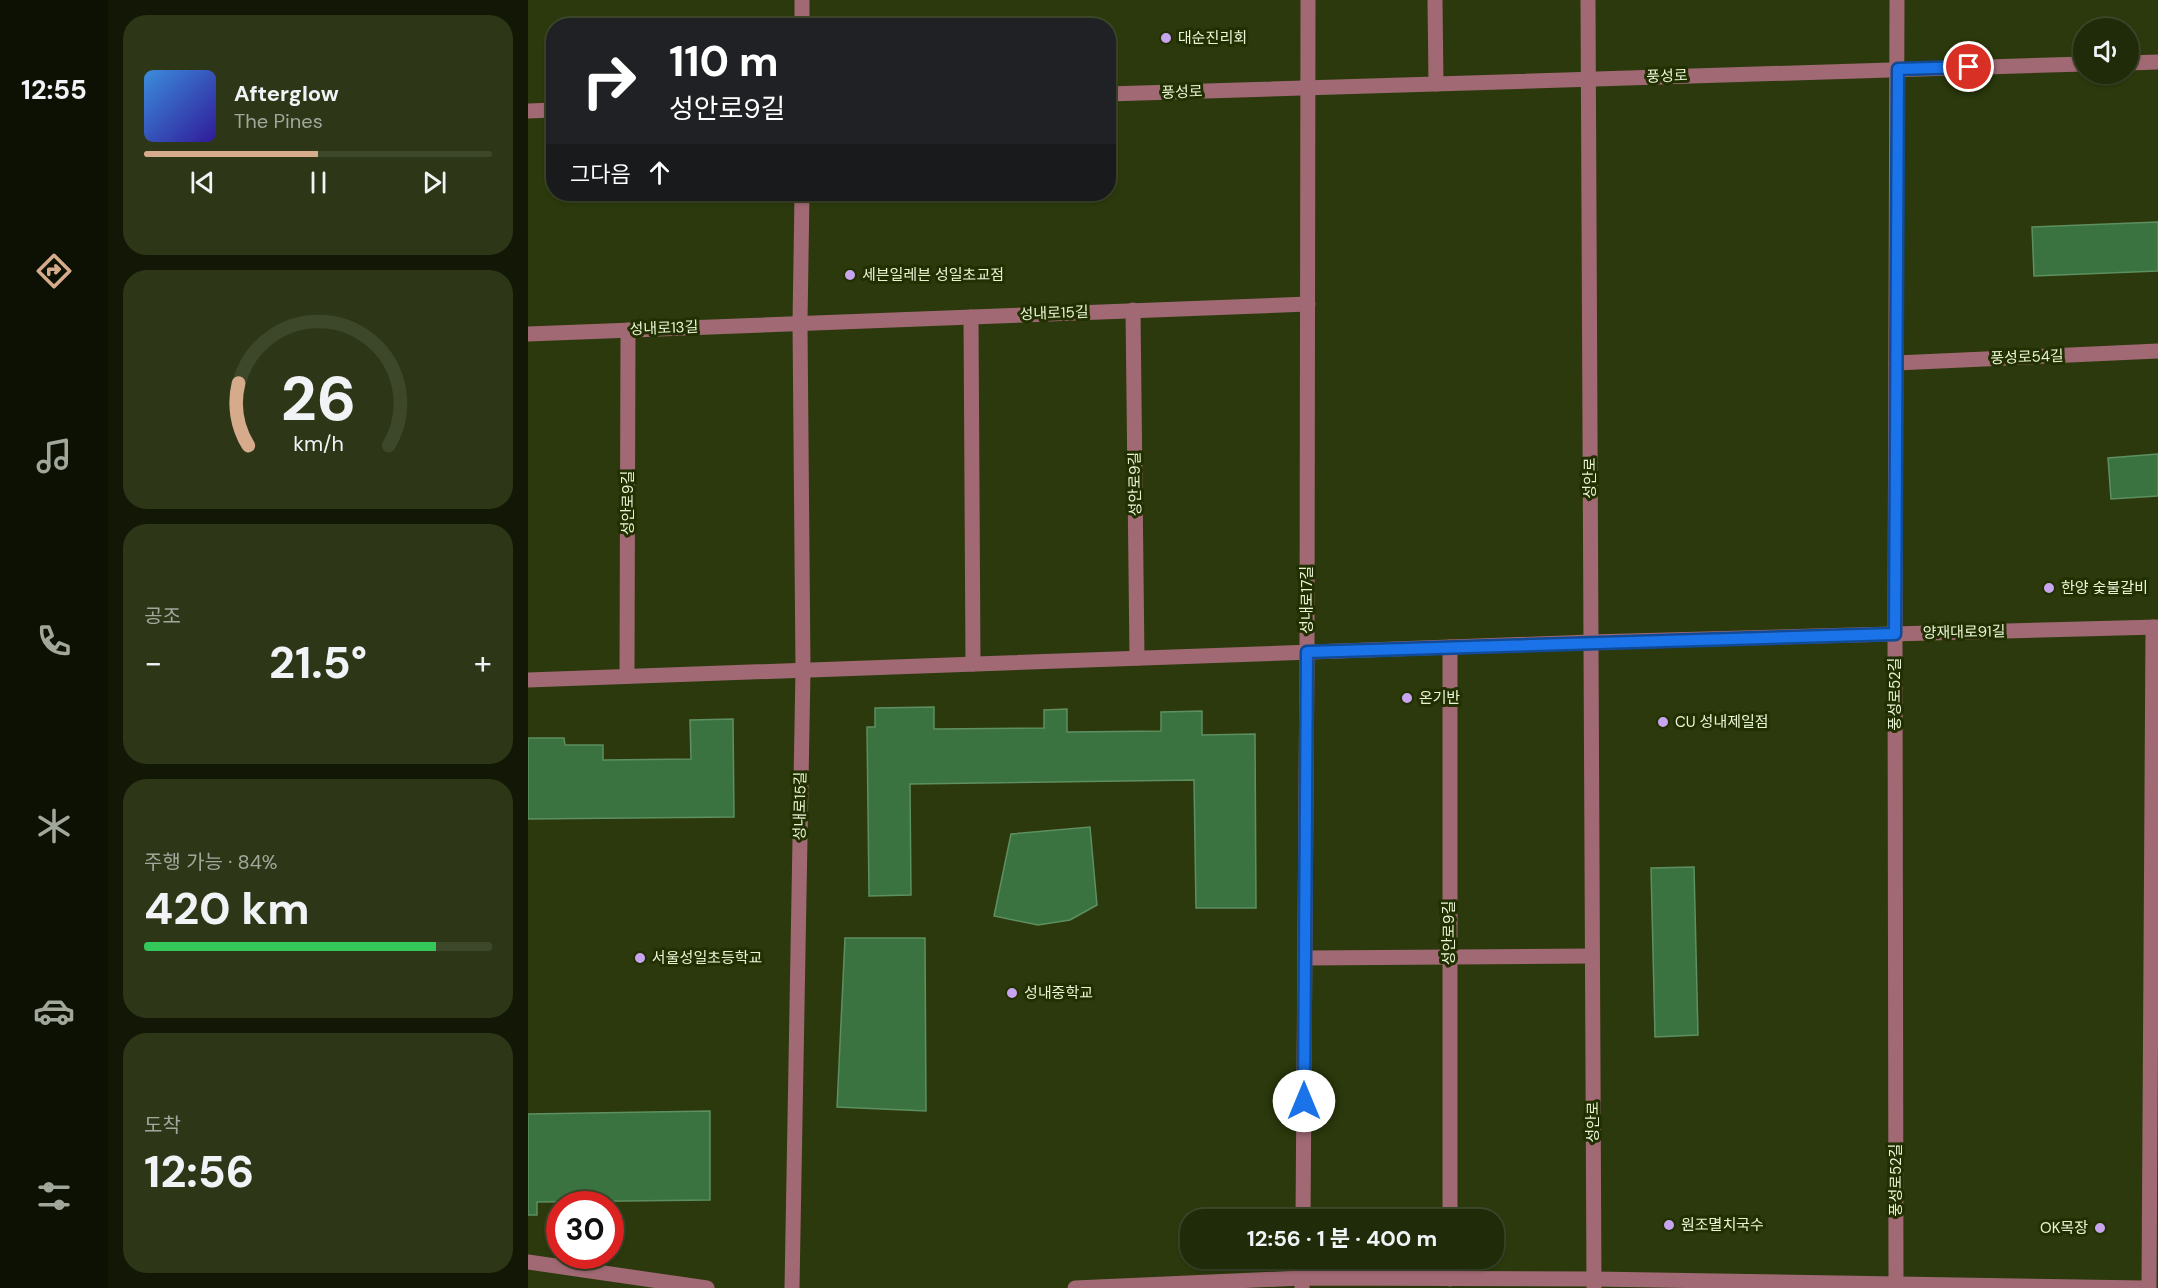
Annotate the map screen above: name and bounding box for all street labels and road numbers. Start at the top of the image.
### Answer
street label: 풍성로 [1646,65,1688,87]
street label: 풍성로 [1161,81,1203,103]
street label: 성내로15길 [1019,302,1089,324]
street label: 성내로13길 [629,317,699,339]
street label: 풍성로54길 [1990,346,2064,368]
street label: 성안로9길 [1124,452,1146,516]
street label: 성안로 [1580,457,1600,499]
street label: 성안로9길 [618,471,638,535]
street label: 성내로17길 [1297,566,1317,634]
street label: 양재대로91길 [1922,621,2006,643]
street label: 풍성로52길 [1885,658,1905,730]
street label: 성내로15길 [789,771,811,841]
street label: 성안로9길 [1439,901,1459,965]
street label: 성안로 [1583,1101,1603,1143]
street label: 풍성로52길 [1886,1144,1906,1216]

